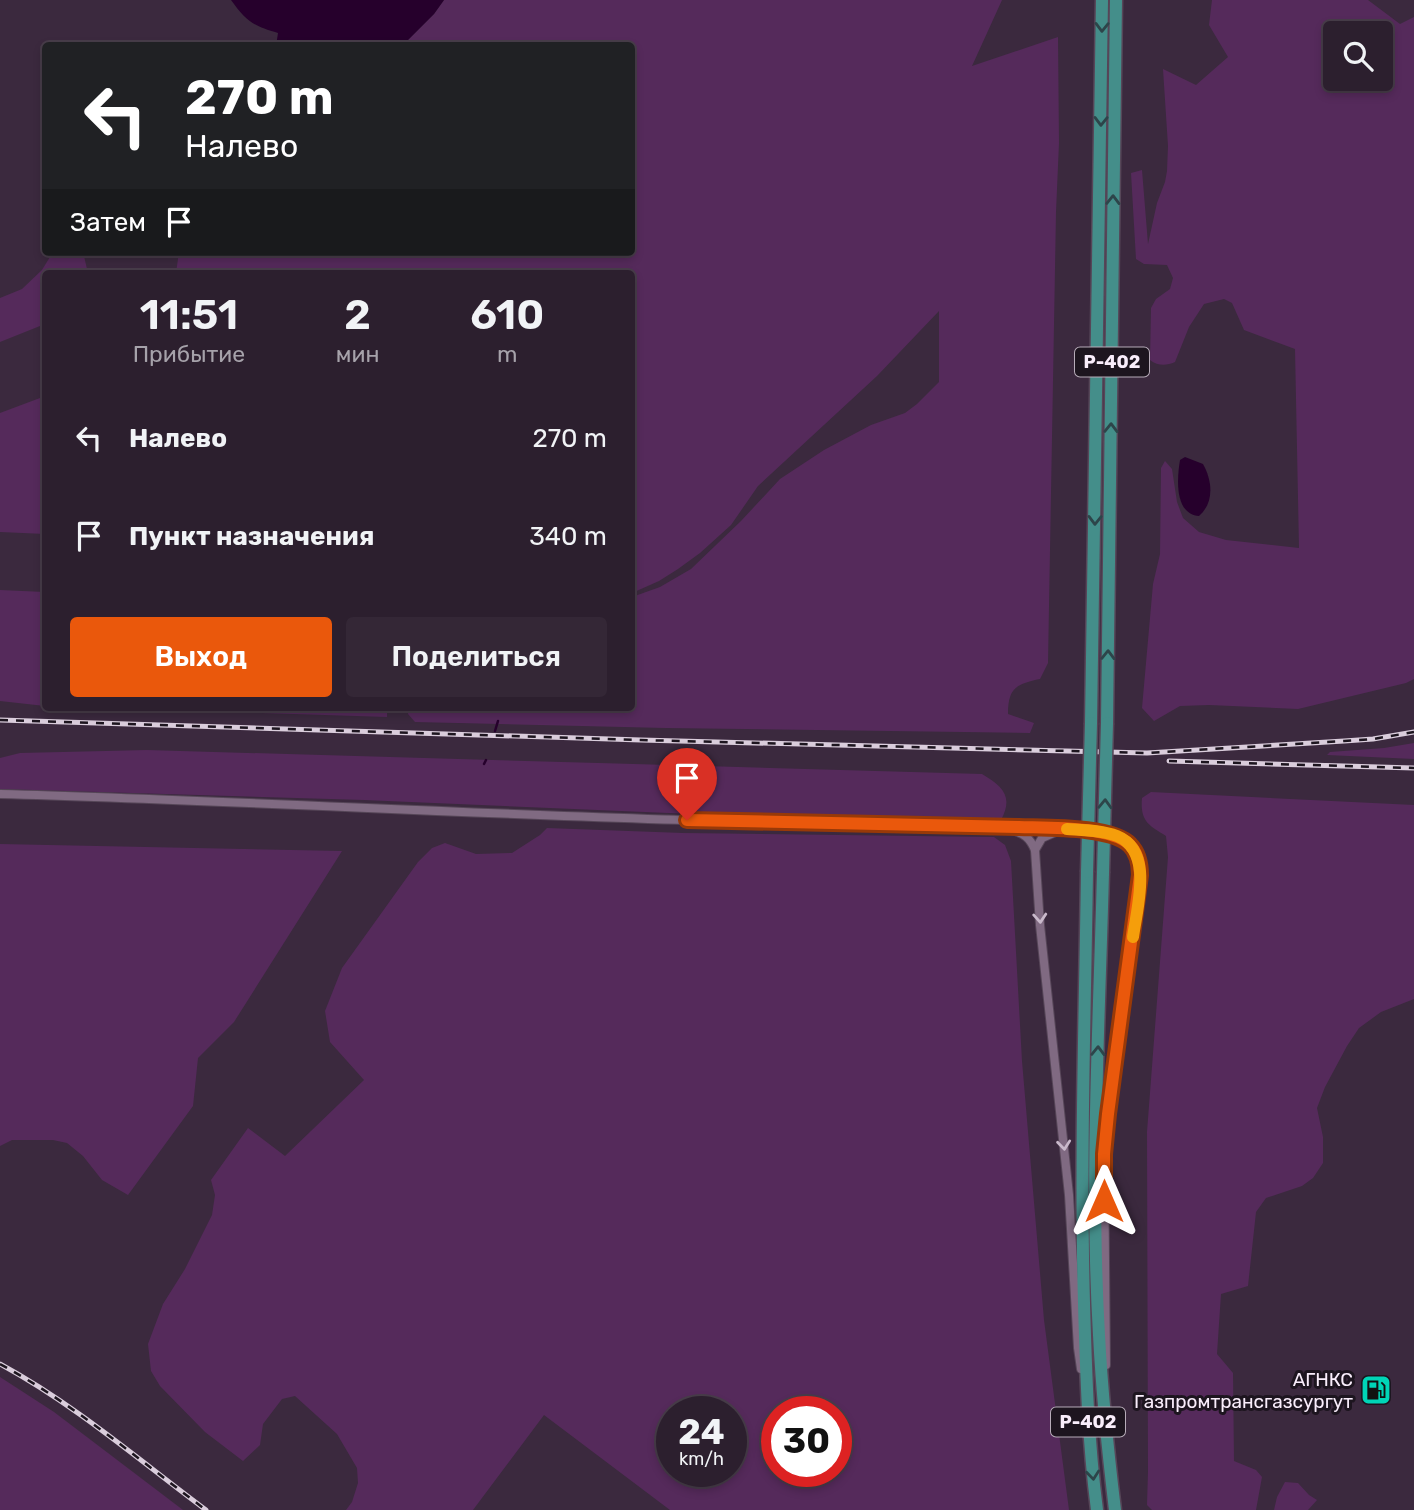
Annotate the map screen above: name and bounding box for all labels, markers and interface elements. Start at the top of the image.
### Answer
map controls [1323,21,1393,91]
button: search [1323,21,1393,91]
one-way arrow [1094,22,1110,32]
text: 270 m [185,68,334,126]
icon: left [70,70,161,161]
one-way arrow [1093,116,1108,127]
text: Налево [185,127,298,165]
one-way arrow [1106,194,1121,205]
icon: arrive [160,203,198,241]
text: Затем [70,207,146,238]
text: 11:51 [140,290,238,340]
text: 2 [344,290,371,340]
text: 610 [470,290,544,340]
text: Прибытие [133,340,245,368]
text: мин [336,340,380,368]
text: m [497,340,517,368]
road number: Р-402 [1075,348,1149,376]
icon: left [70,419,108,457]
one-way arrow [1103,422,1119,432]
text: Налево [129,423,227,454]
text: 270 m [532,423,607,454]
one-way arrow [1087,516,1103,526]
icon: arrive [70,517,108,555]
text: Пункт назначения [129,521,374,552]
text: 340 m [529,521,607,552]
button: Выход [70,617,332,697]
button: Поделиться [346,617,607,697]
one-way arrow [1100,649,1116,660]
pin [657,748,717,820]
icon: arrive [668,759,706,797]
one-way arrow [1097,799,1112,810]
one-way arrow [1032,913,1047,924]
one-way arrow [1091,1046,1106,1057]
one-way arrow [1056,1139,1071,1150]
position arrow [1067,1164,1141,1238]
place label: АГНКС Газпромтрансгазсургут [1134,1368,1353,1413]
fuel station icon: АГНКС Газпромтрансгазсургут [1359,1373,1393,1407]
speed limit sign: 30 [761,1396,852,1487]
road number: Р-402 [1051,1408,1125,1436]
text: 24 [678,1411,725,1453]
text: km/h [679,1448,724,1470]
one-way arrow [1085,1469,1100,1481]

